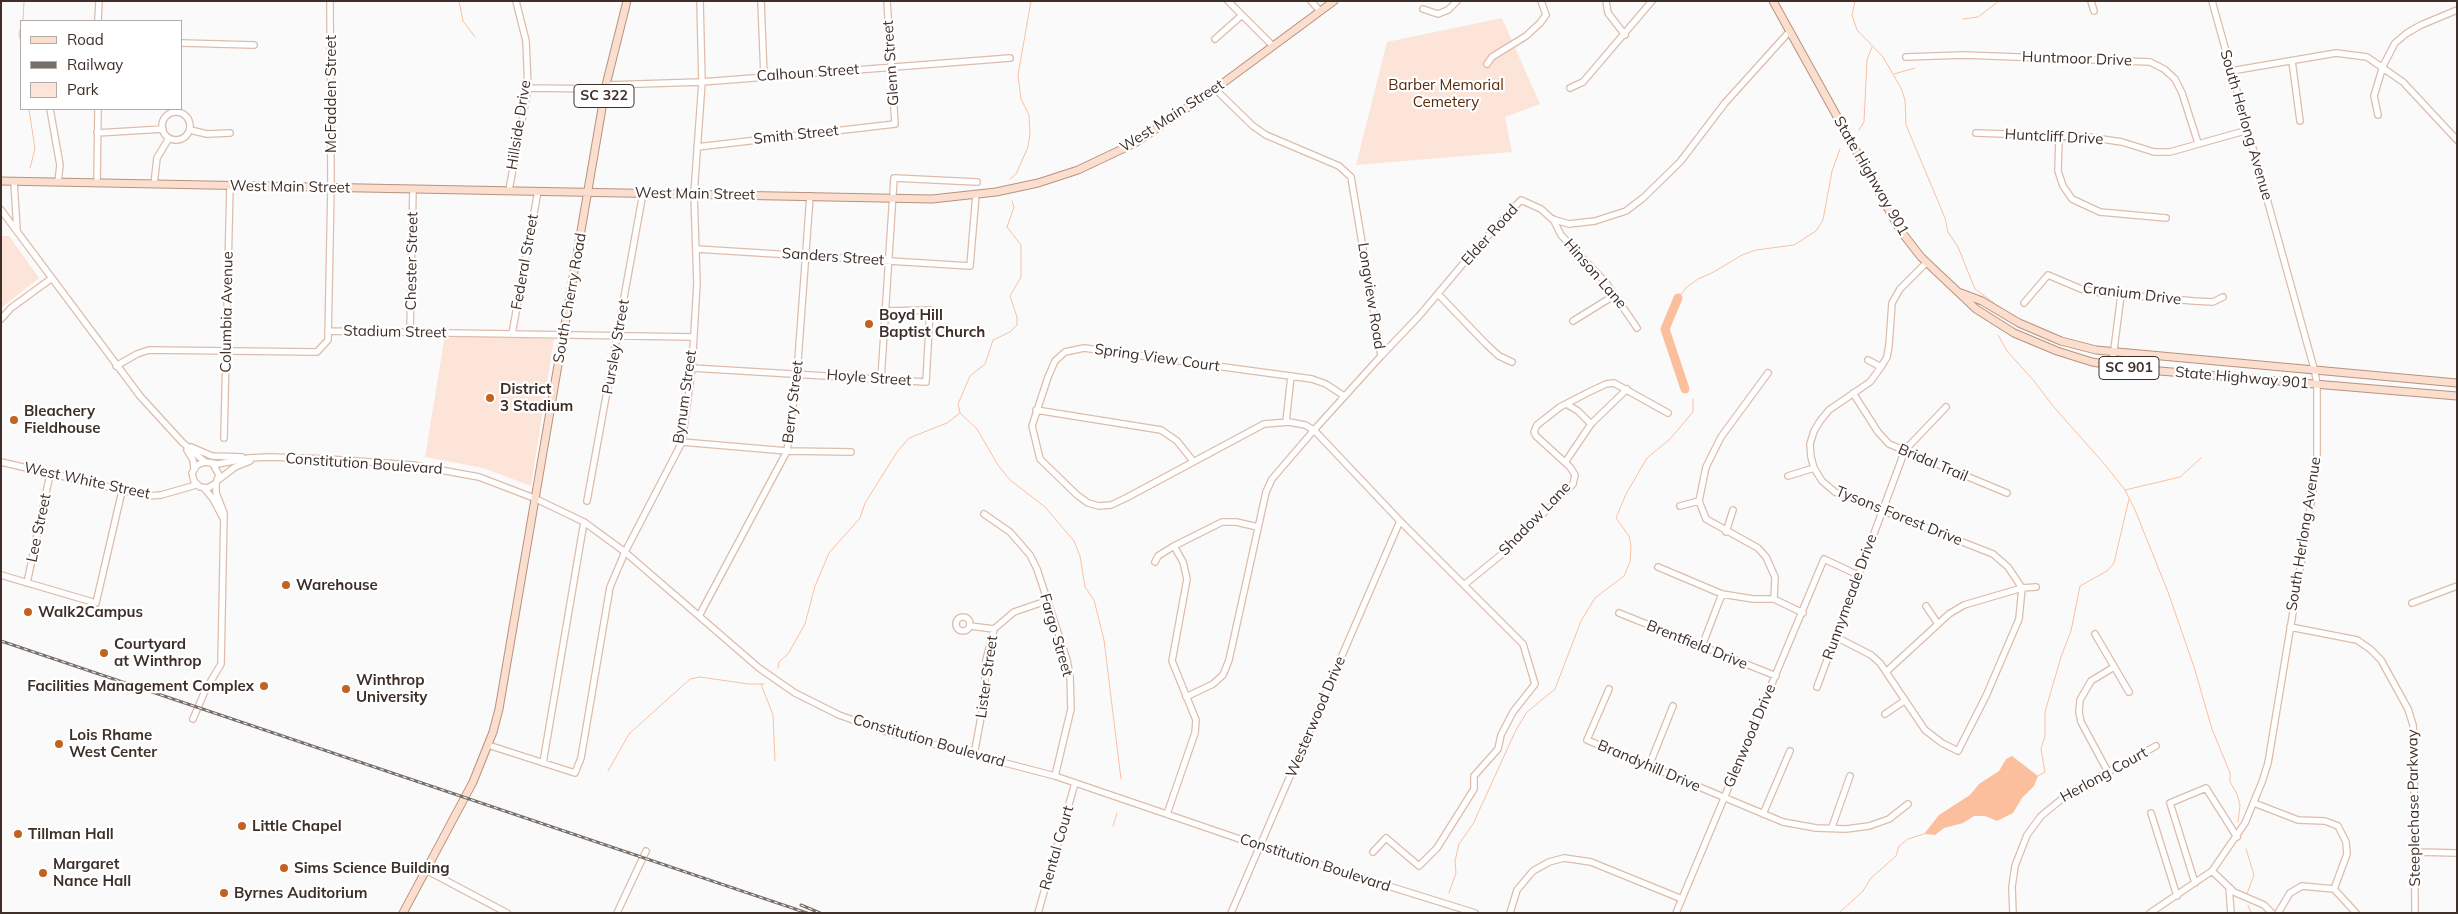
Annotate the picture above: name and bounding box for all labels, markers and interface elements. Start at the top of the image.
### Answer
legend [20,20,182,110]
street label: Glenn Street [879,20,903,106]
text: Road [67,30,104,49]
street label: McFadden Street [322,35,340,153]
street label: Huntmoor Drive [2022,48,2132,70]
street label: South Herlong Avenue [2216,48,2276,202]
text: Railway [67,55,123,74]
street label: Calhoun Street [756,60,860,86]
street label: West Main Street [1117,76,1227,156]
park label: Barber Memorial Cemetery [1388,76,1504,111]
street label: Hillside Drive [503,79,535,171]
text: Park [67,80,99,99]
road number: SC 322 [574,84,634,108]
street label: State Highway 901 [1830,113,1912,239]
street label: Smith Street [753,122,839,148]
street label: Huntcliff Drive [2004,125,2104,149]
street label: West Main Street [230,177,350,197]
street label: West Main Street [635,184,755,204]
street label: Elder Road [1458,201,1522,269]
street label: Chester Street [402,211,422,311]
street label: Federal Street [508,213,542,311]
street label: South Cherry Road [550,232,590,364]
street label: Hinson Lane [1560,235,1630,313]
street label: Longview Road [1354,241,1388,351]
street label: Sanders Street [781,244,885,270]
street label: Columbia Avenue [217,251,237,373]
street label: Cranium Drive [2082,279,2182,309]
street label: Pursley Street [599,298,633,396]
place label: Boyd Hill Baptist Church [879,306,985,341]
marker: Boyd Hill Baptist Church [863,318,875,330]
street label: Stadium Street [343,322,447,342]
street label: Spring View Court [1093,340,1221,376]
street label: Bynum Street [670,349,700,445]
road number: SC 901 [2099,356,2159,379]
street label: Berry Street [779,360,807,444]
street label: State Highway 901 [2174,363,2310,393]
street label: Hoyle Street [826,366,912,390]
place label: District 3 Stadium [500,380,573,415]
marker: District 3 Stadium [484,392,496,404]
place label: Bleachery Fieldhouse [24,402,101,437]
marker: Bleachery Fieldhouse [8,414,20,426]
street label: Bridal Trail [1895,440,1971,486]
street label: Constitution Boulevard [285,450,443,478]
street label: South Herlong Avenue [2283,456,2325,612]
street label: West White Street [22,459,152,503]
street label: Shadow Lane [1495,478,1575,560]
street label: Tysons Forest Drive [1833,482,1965,550]
street label: Lee Street [23,492,55,564]
street label: Runnymeade Drive [1819,532,1881,662]
place label: Warehouse [296,576,378,594]
marker: Warehouse [280,579,292,591]
street label: Fargo Street [1036,591,1076,679]
place label: Walk2Campus [38,603,143,621]
marker: Walk2Campus [22,606,34,618]
street label: Brentfield Drive [1644,617,1750,673]
place label: Courtyard at Winthrop [114,635,202,670]
street label: Lister Street [972,635,1002,719]
marker: Courtyard at Winthrop [98,647,110,659]
street label: Westerwood Drive [1282,654,1350,780]
place label: Winthrop University [356,671,427,706]
place label: Facilities Management Complex [27,677,254,695]
marker: Facilities Management Complex [258,680,270,692]
street label: Glenwood Drive [1720,682,1780,790]
marker: Winthrop University [340,683,352,695]
street label: Constitution Boulevard [851,711,1007,771]
place label: Lois Rhame West Center [69,726,157,761]
street label: Steeplechase Parkway [2404,729,2424,887]
street label: Brandyhill Drive [1595,736,1703,796]
marker: Lois Rhame West Center [53,738,65,750]
street label: Herlong Court [2057,744,2151,806]
street label: Rental Court [1036,804,1078,892]
place label: Little Chapel [252,817,342,835]
marker: Little Chapel [236,820,248,832]
place label: Tillman Hall [28,825,114,843]
marker: Tillman Hall [12,828,24,840]
street label: Constitution Boulevard [1237,830,1393,896]
place label: Margaret Nance Hall [53,855,131,890]
place label: Sims Science Building [294,859,450,877]
marker: Sims Science Building [278,862,290,874]
marker: Margaret Nance Hall [37,867,49,879]
place label: Byrnes Auditorium [234,884,367,902]
marker: Byrnes Auditorium [218,887,230,899]

